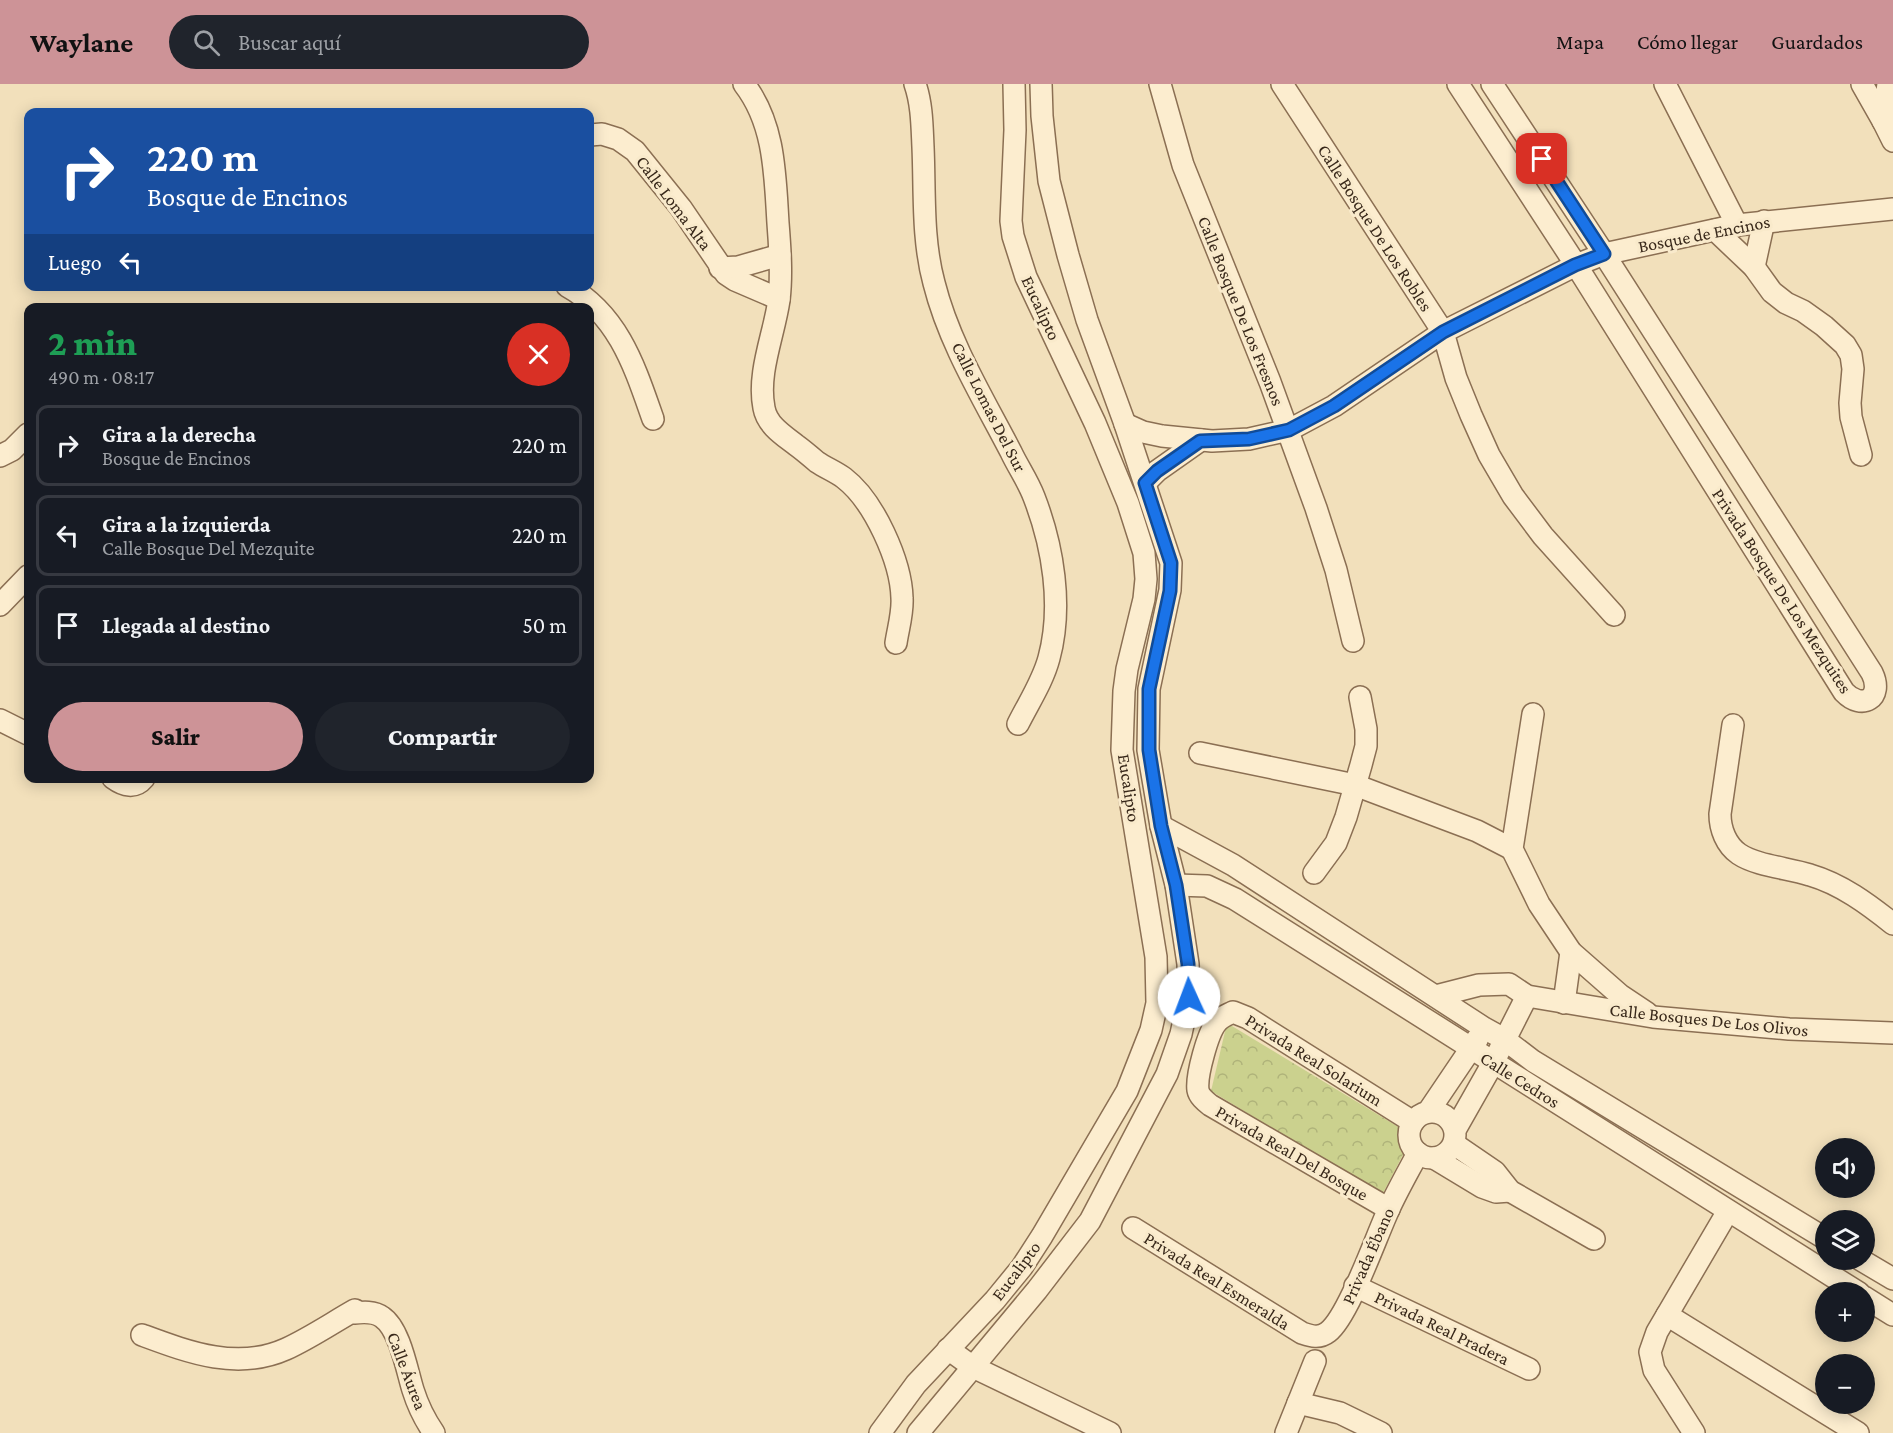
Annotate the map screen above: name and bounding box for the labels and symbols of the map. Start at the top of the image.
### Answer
pin [1516,133,1567,184]
street label: Calle Bosque De Los Robles [1314,141,1436,315]
street label: Calle Loma Alta [632,152,716,254]
street label: Bosque de Encinos [1636,211,1772,257]
street label: Calle Bosque De Los Fresnos [1194,213,1288,409]
street label: Eucalipto [1017,273,1065,343]
street label: Calle Lomas Del Sur [948,339,1031,476]
street label: Privada Bosque De Los Mezquites [1708,485,1856,697]
street label: Eucalipto [1114,753,1144,824]
position arrow [1157,965,1221,1029]
street label: Calle Bosques De Los Olivos [1609,1000,1809,1040]
street label: Privada Real Solarium [1242,1010,1387,1110]
street label: Calle Cedros [1477,1048,1563,1112]
street label: Privada Real Del Bosque [1212,1101,1372,1205]
street label: Privada Ébano [1338,1205,1398,1307]
street label: Privada Real Esmeralda [1140,1228,1294,1334]
street label: Eucalipto [987,1238,1045,1304]
street label: Privada Real Pradera [1371,1287,1513,1369]
street label: Calle Áurea [383,1329,431,1413]

